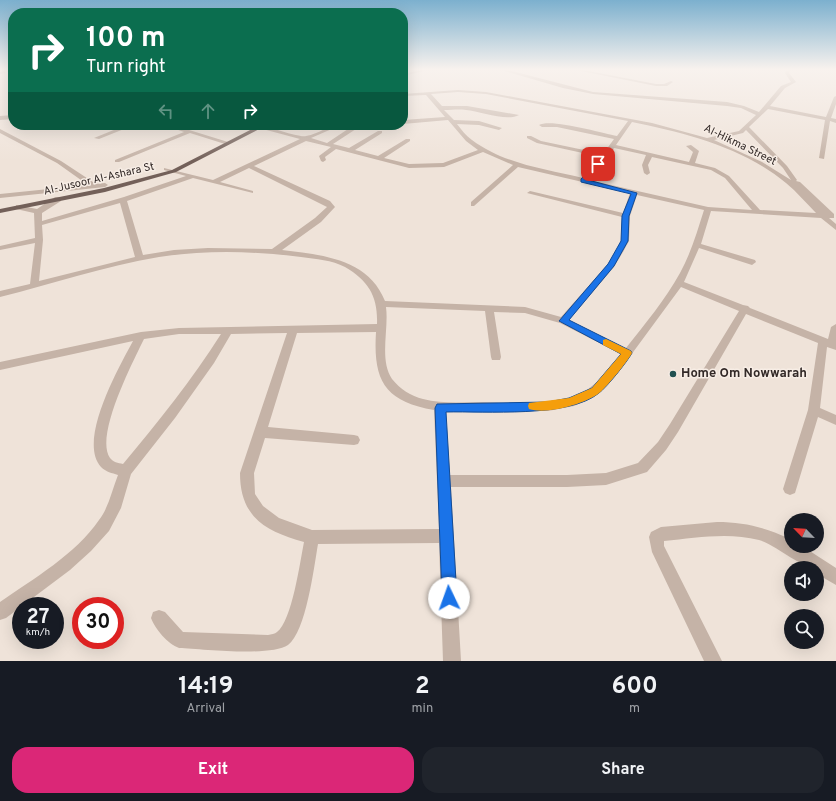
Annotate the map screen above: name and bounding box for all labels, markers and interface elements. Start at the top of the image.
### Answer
text: 100 m [86,21,166,57]
icon: right [20,24,72,76]
text: Turn right [86,56,166,79]
icon: left [155,100,177,122]
icon: ahead [197,100,219,122]
icon: right [239,100,261,122]
street label: Al-Hikma Street [701,121,779,169]
pin [581,147,615,181]
icon: arrive [587,153,609,175]
street label: Al-Jusoor Al-Ashara St [42,159,156,199]
place label: Home Om Nowwarah [681,366,807,382]
marker: Home Om Nowwarah [668,369,678,379]
north arrow [784,513,824,553]
map controls [784,513,824,649]
button: sound [784,561,824,601]
position arrow [428,577,470,619]
speed limit sign: 30 [72,597,124,649]
text: 27 [27,605,49,631]
button: search [784,609,824,649]
text: km/h [26,626,50,639]
text: 14:19 [178,672,233,702]
text: 2 [415,672,430,702]
text: 600 [611,672,658,702]
text: Arrival [186,701,225,717]
text: min [412,701,433,717]
text: m [629,701,640,717]
button: Exit [12,747,414,793]
button: Share [422,747,824,793]

